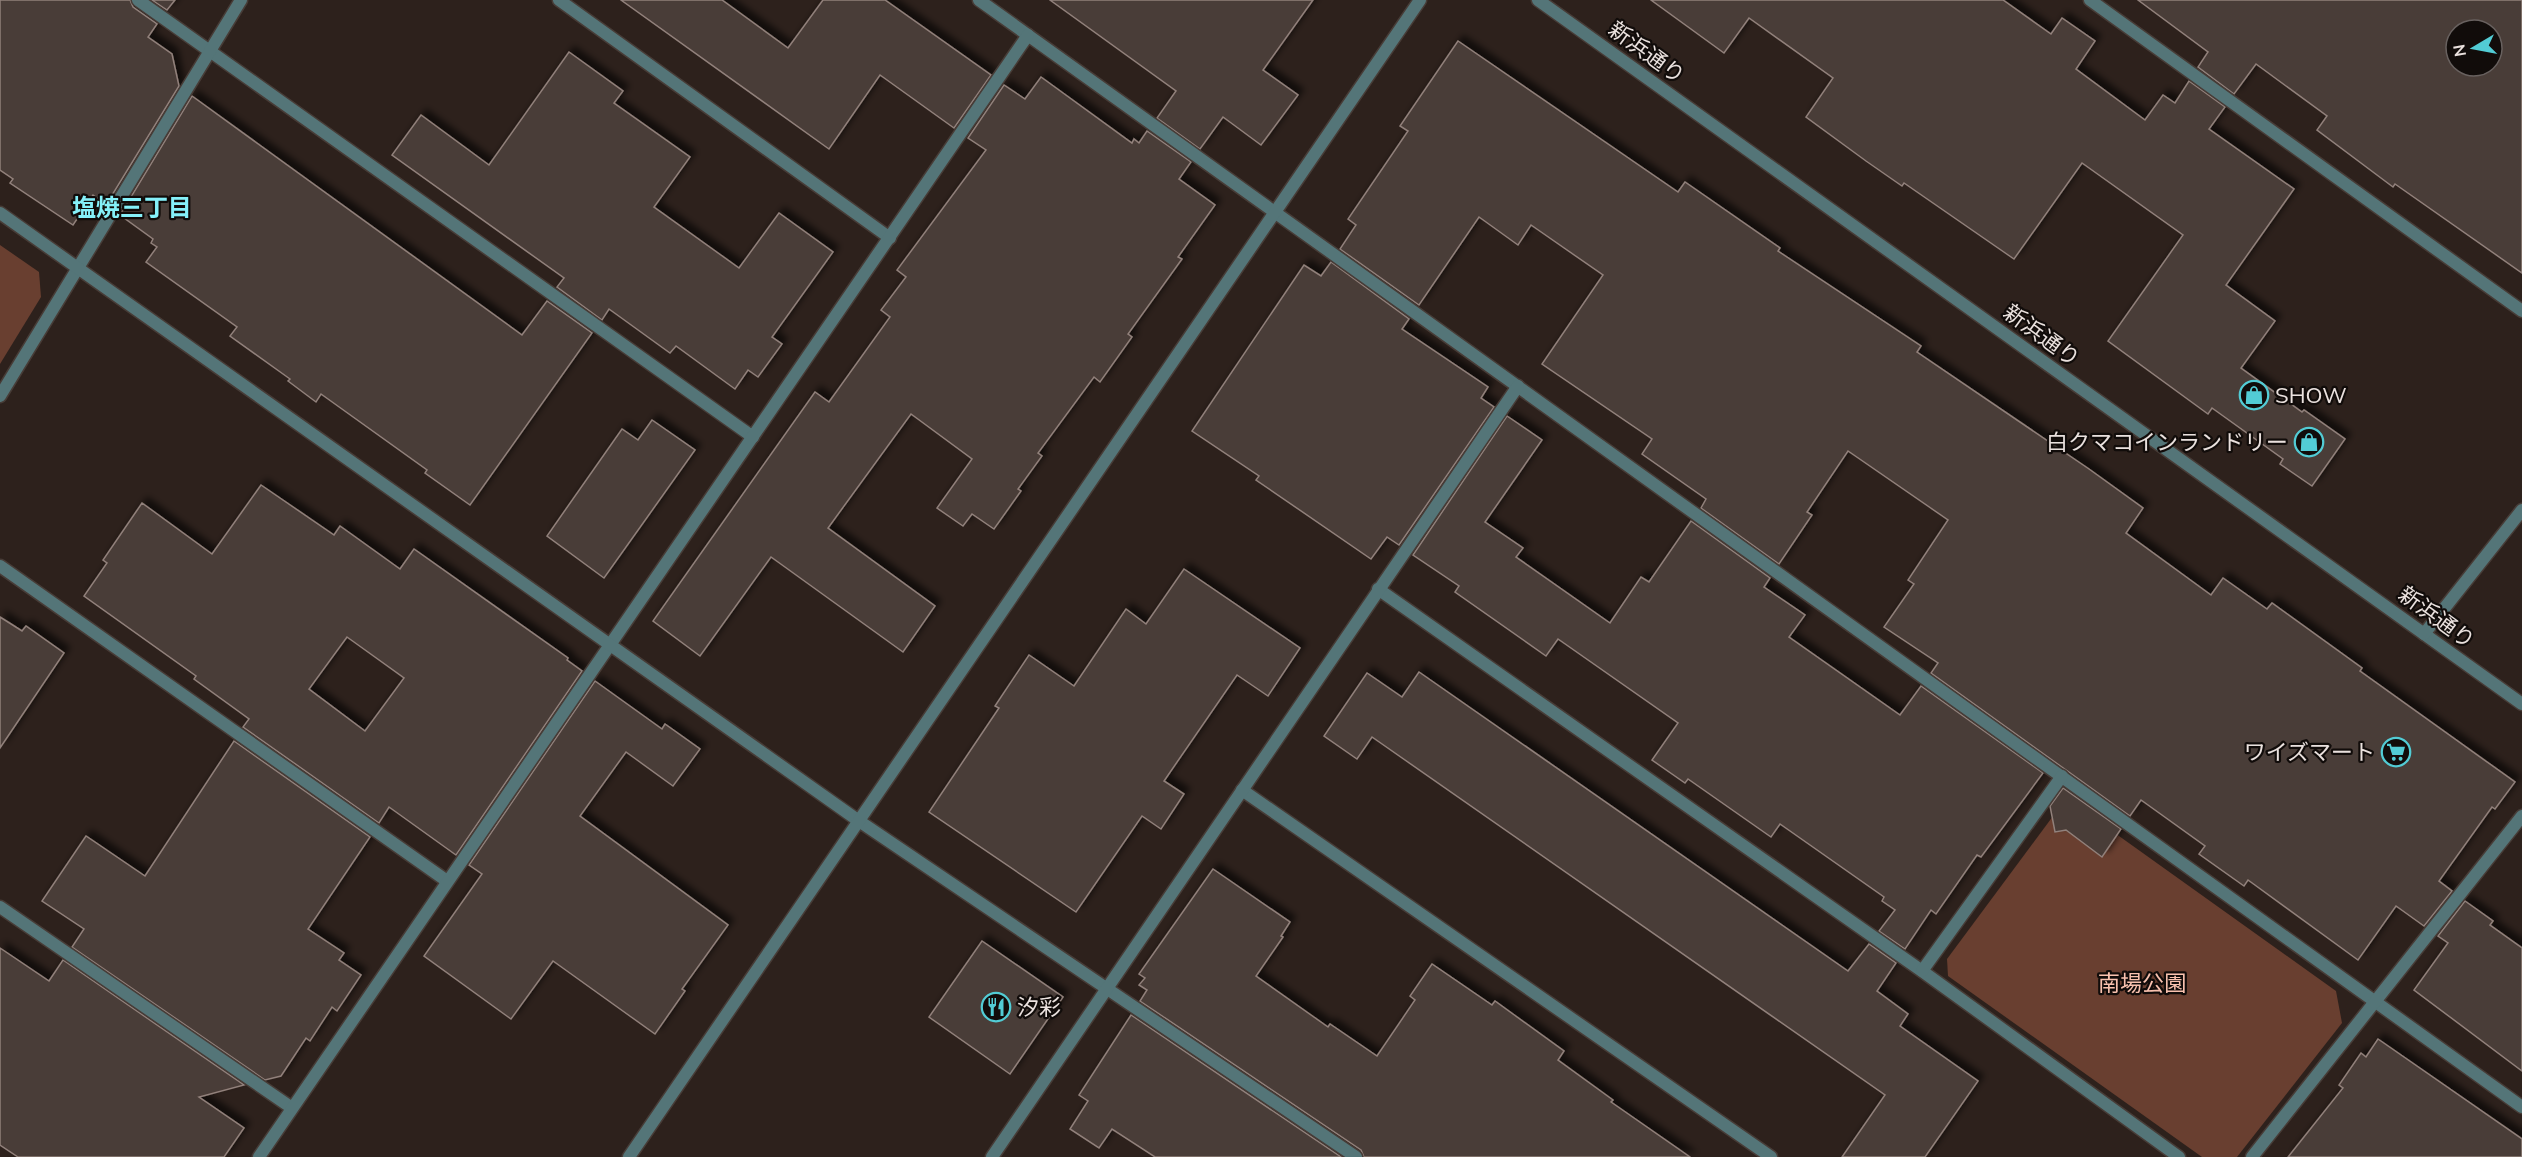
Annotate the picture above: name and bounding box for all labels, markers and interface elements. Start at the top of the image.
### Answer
street label: 新浜通り [1603,15,1691,89]
north arrow [2444,18,2504,78]
text: N [2448,43,2470,58]
district label: 塩焼三丁目 [72,192,192,222]
street label: 新浜通り [1998,298,2086,372]
shop icon: SHOW [2238,379,2270,411]
place label: SHOW [2275,381,2347,409]
shop icon: 白クマコインランドリー [2293,426,2325,458]
place label: 白クマコインランドリー [2046,428,2288,456]
street label: 新浜通り [2393,580,2481,654]
supermarket icon: ワイズマート [2380,736,2412,768]
place label: ワイズマート [2244,738,2375,766]
park label: 南場公園 [2098,969,2186,997]
restaurant icon: 汐彩 [980,991,1012,1023]
place label: 汐彩 [1017,993,1061,1021]

